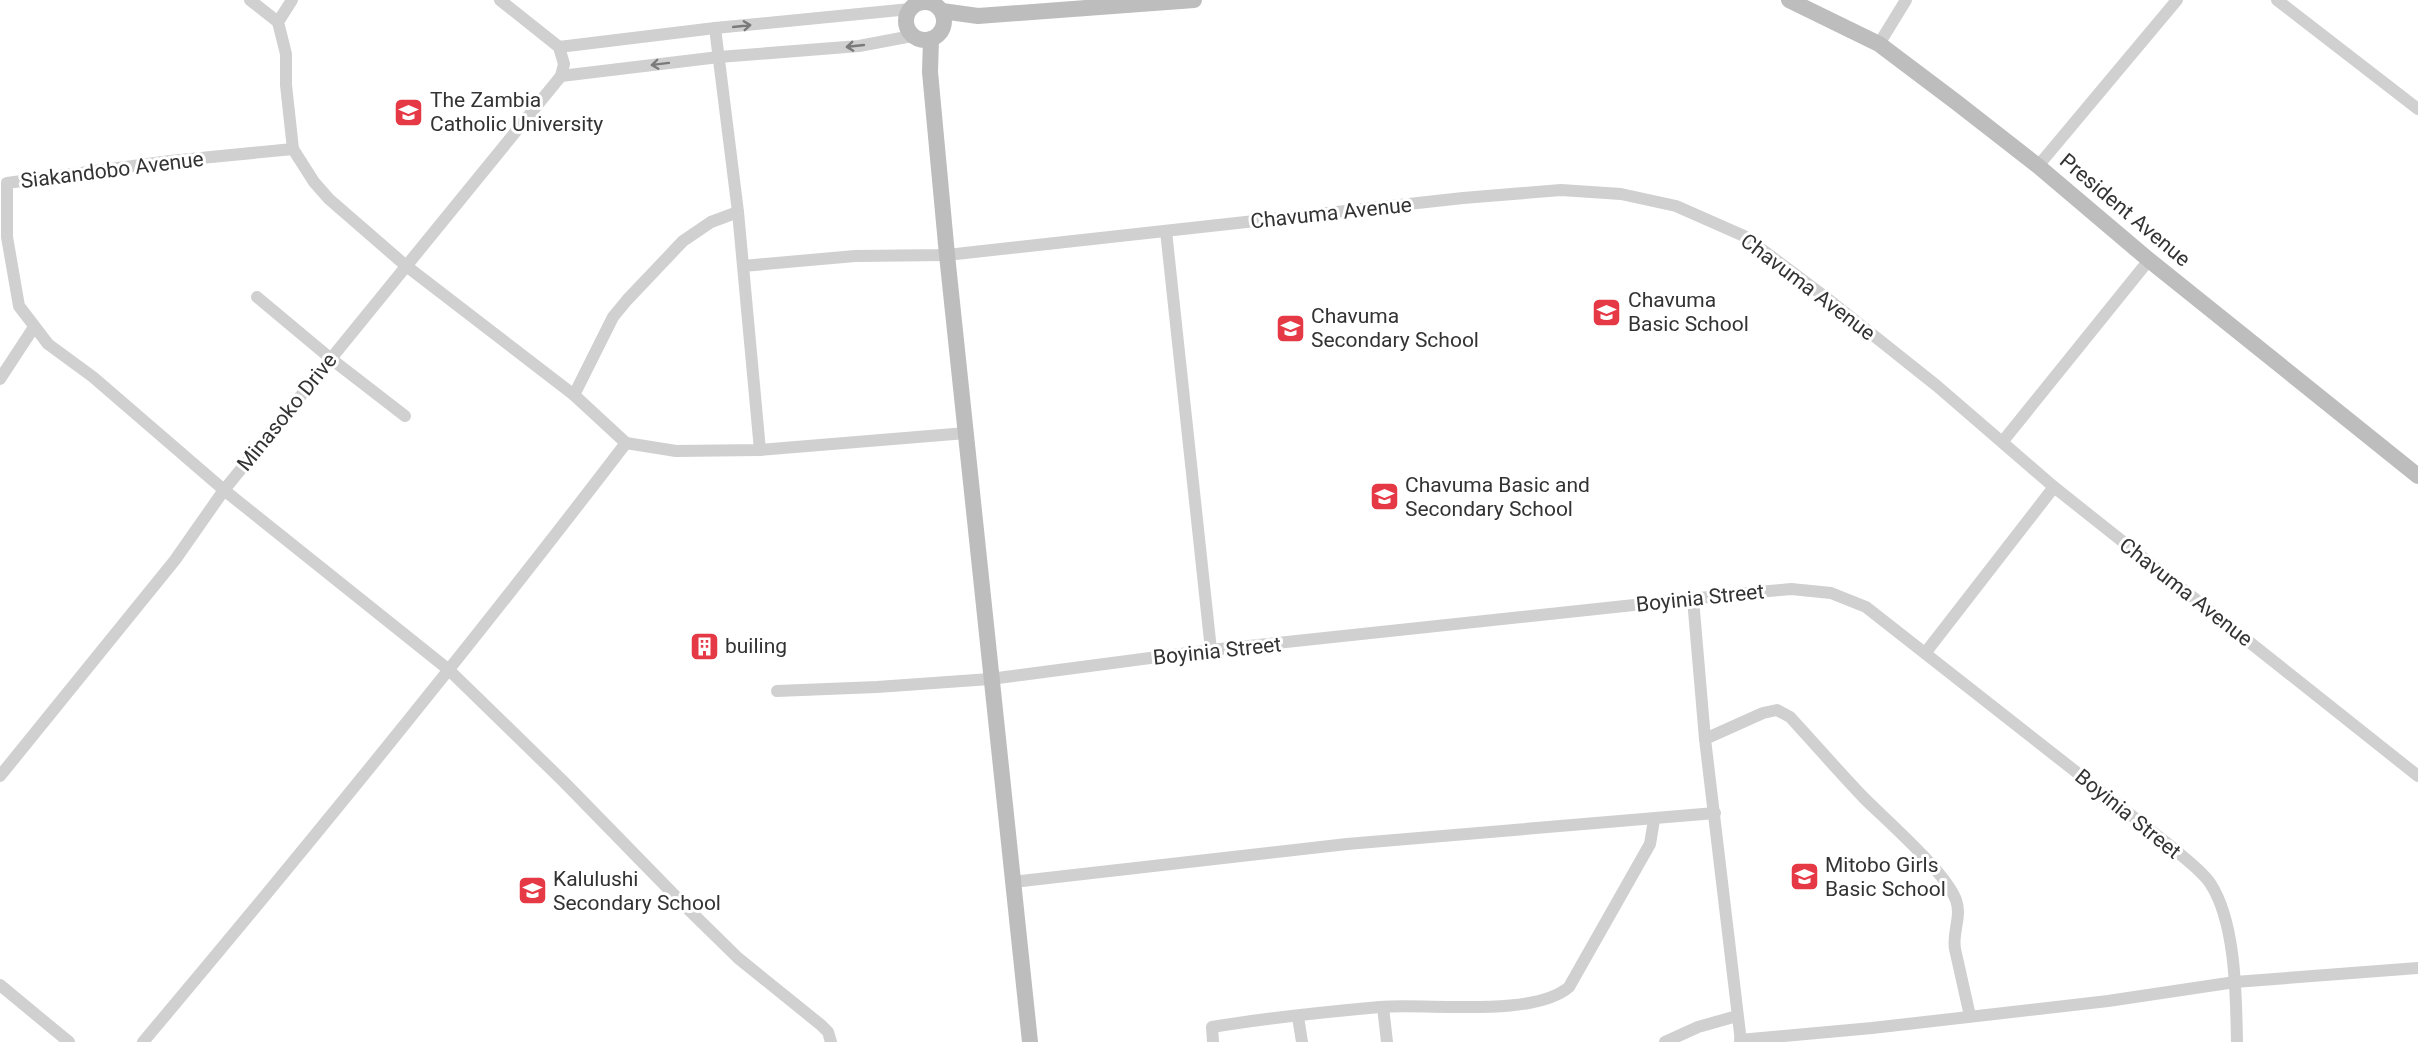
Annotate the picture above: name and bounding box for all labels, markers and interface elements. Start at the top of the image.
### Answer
one-way arrow [732,20,752,31]
one-way arrow [845,41,865,52]
one-way arrow [651,59,671,70]
place label: The Zambia Catholic University [430,88,603,136]
school or university icon: The Zambia Catholic University [393,96,425,128]
street label: Siakandobo Avenue [19,147,205,193]
street label: President Avenue [2055,149,2195,271]
street label: Chavuma Avenue [1249,193,1413,233]
street label: Chavuma Avenue [1736,229,1880,345]
place label: Chavuma Basic School [1628,288,1749,336]
school or university icon: Chavuma Basic School [1591,296,1623,328]
place label: Chavuma Secondary School [1311,304,1479,352]
school or university icon: Chavuma Secondary School [1274,312,1306,344]
street label: Minasoko Drive [232,348,342,476]
place label: Chavuma Basic and Secondary School [1405,473,1590,521]
school or university icon: Chavuma Basic and Secondary School [1368,481,1400,513]
street label: Chavuma Avenue [2115,533,2257,651]
street label: Boyinia Street [1635,579,1765,617]
building icon: builing [688,630,720,662]
street label: Boyinia Street [1152,632,1282,670]
place label: builing [725,634,787,658]
street label: Boyinia Street [2070,764,2186,864]
place label: Mitobo Girls Basic School [1825,853,1946,901]
school or university icon: Mitobo Girls Basic School [1788,861,1820,893]
place label: Kalulushi Secondary School [553,867,721,915]
school or university icon: Kalulushi Secondary School [516,875,548,907]

